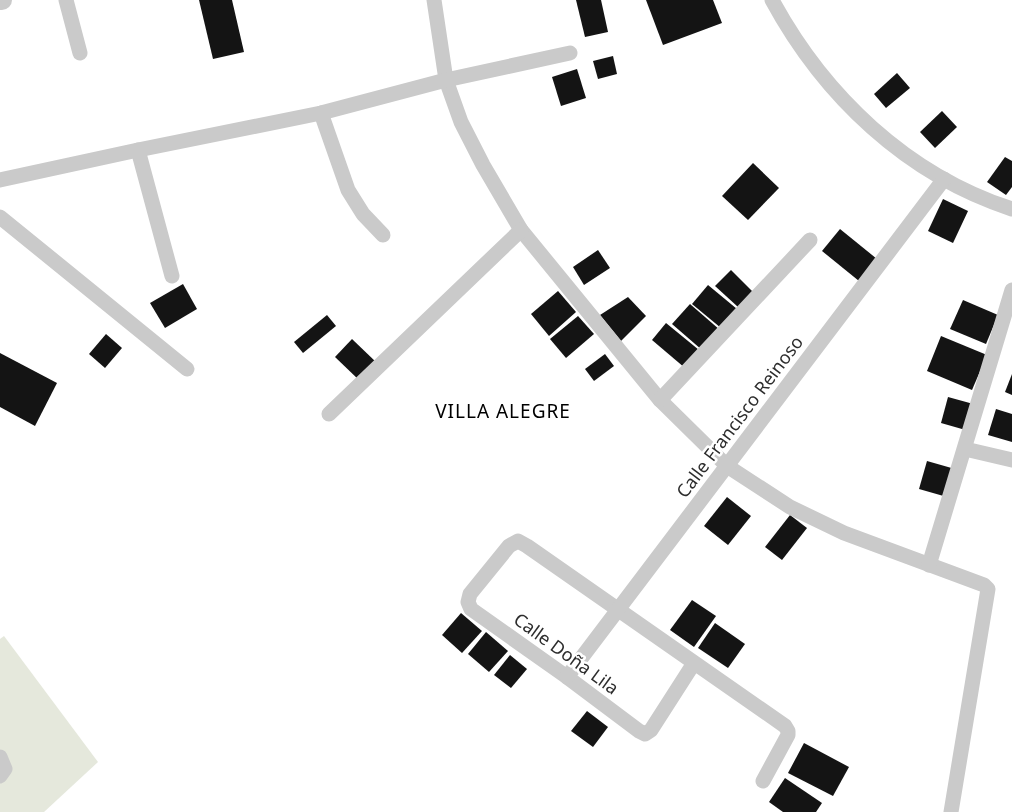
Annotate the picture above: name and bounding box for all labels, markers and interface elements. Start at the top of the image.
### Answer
street label: Calle Francisco Reinoso [670,331,808,502]
district label: VILLA ALEGRE [435,398,571,424]
street label: Calle Doña Lila [509,607,624,699]

